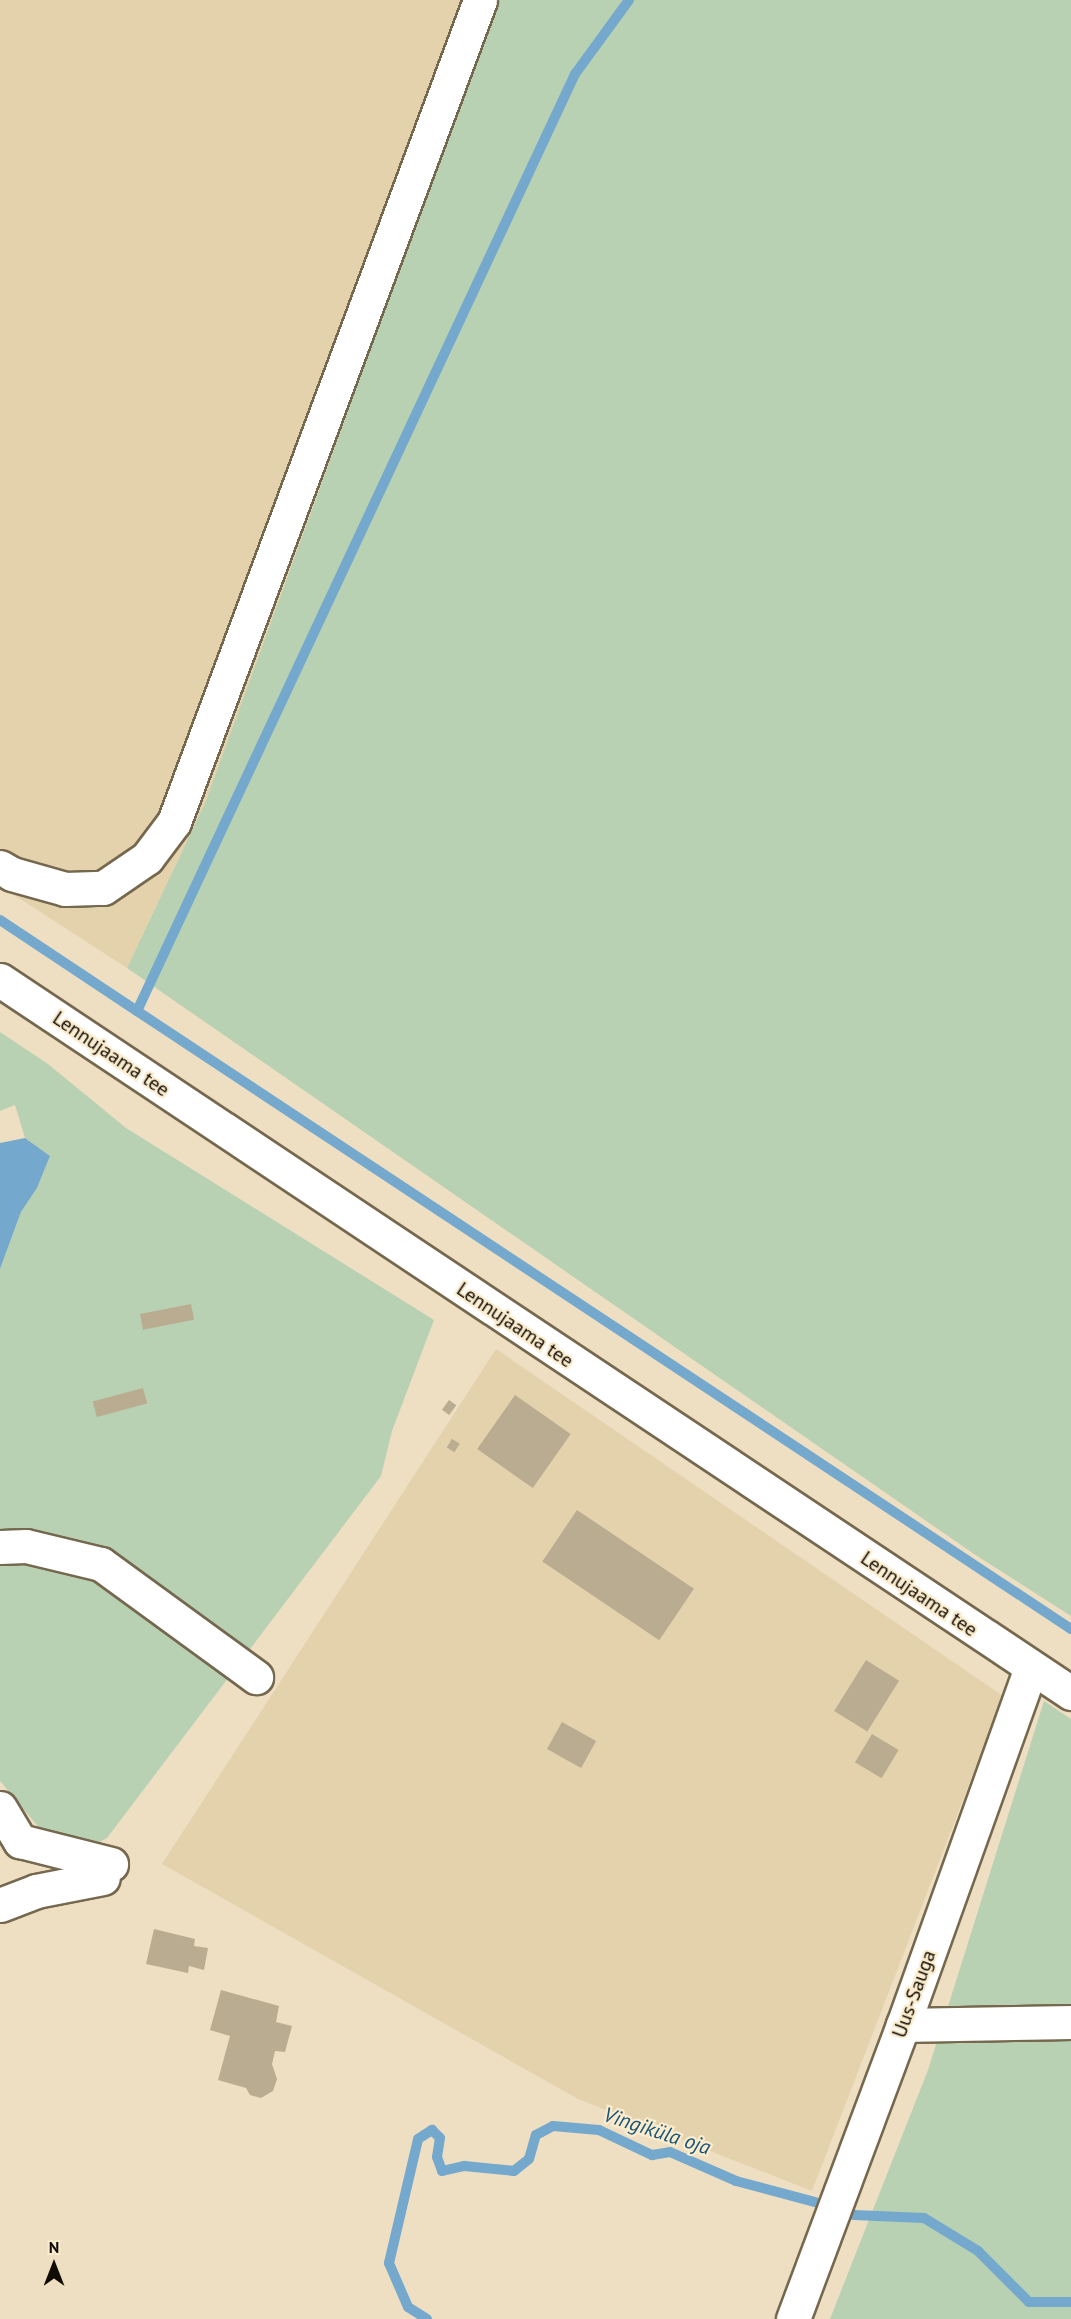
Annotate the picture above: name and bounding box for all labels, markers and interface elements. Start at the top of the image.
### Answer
street label: Lennujaama tee [48,1006,174,1102]
street label: Lennujaama tee [452,1277,578,1373]
street label: Lennujaama tee [856,1546,982,1642]
street label: Uus-Sauga [887,1947,941,2041]
water label: Vingiküla oja [600,2102,714,2160]
north arrow [24,2235,84,2295]
text: N [49,2237,59,2257]

